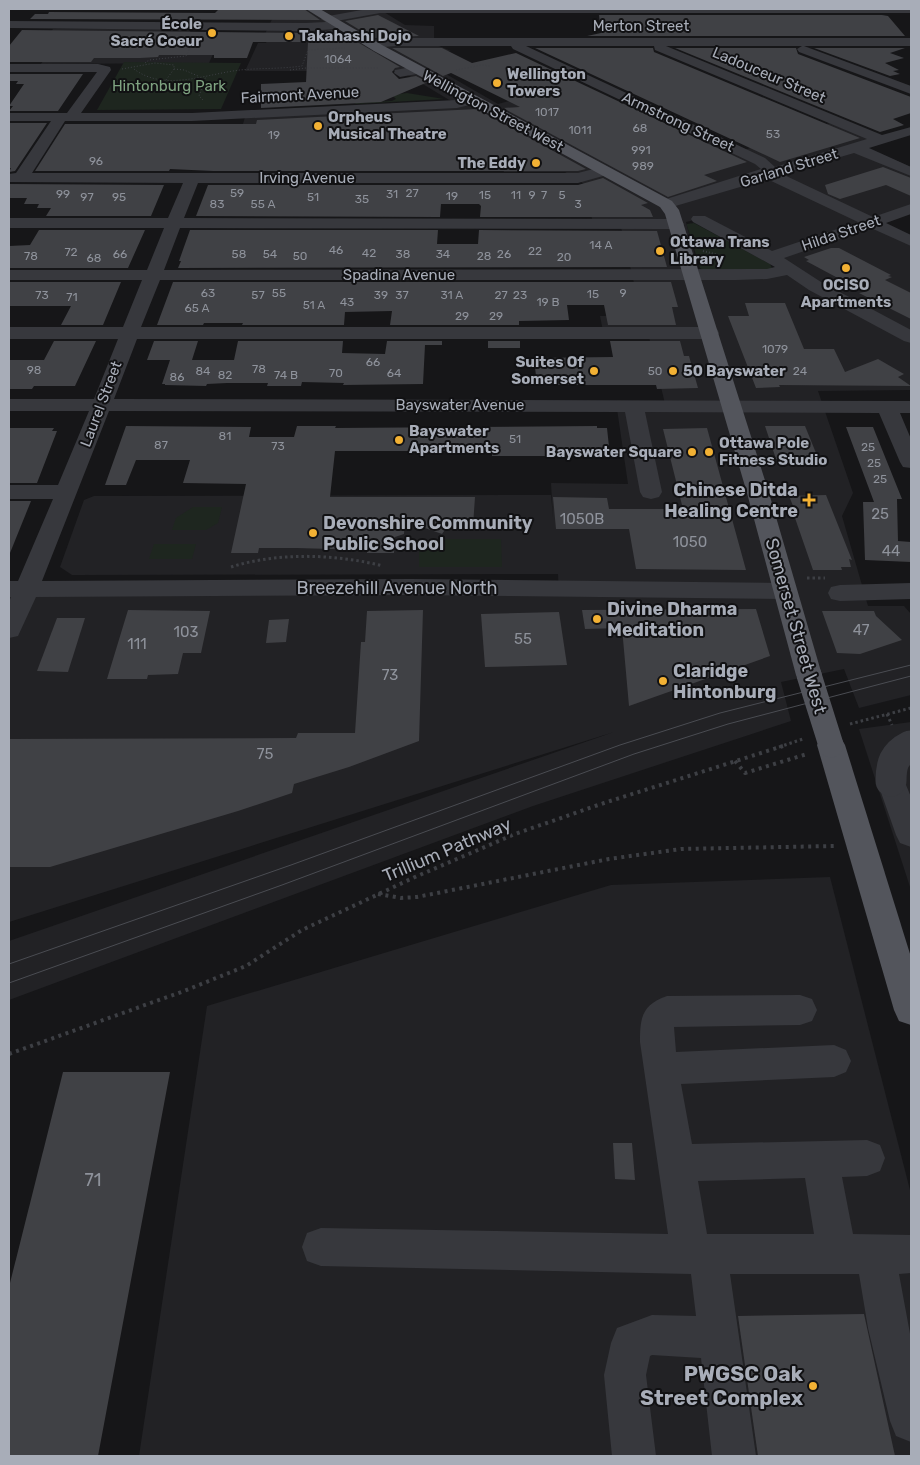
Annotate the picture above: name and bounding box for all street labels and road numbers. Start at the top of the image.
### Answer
street label: Merton Street [593,17,689,35]
street label: Ladouceur Street [710,43,829,107]
street label: Wellington Street West [420,66,567,156]
street label: Fairmont Avenue [240,83,360,107]
street label: Armstrong Street [619,88,737,156]
street label: Garland Street [738,145,840,191]
street label: Irving Avenue [259,169,355,187]
street label: Hilda Street [799,211,883,255]
street label: Spadina Avenue [343,266,455,284]
street label: Laurel Street [76,358,126,449]
street label: Bayswater Avenue [395,396,525,414]
street label: Somerset Street West [760,536,832,716]
street label: Breezehill Avenue North [296,577,498,599]
street label: Trillium Pathway [379,813,515,887]

